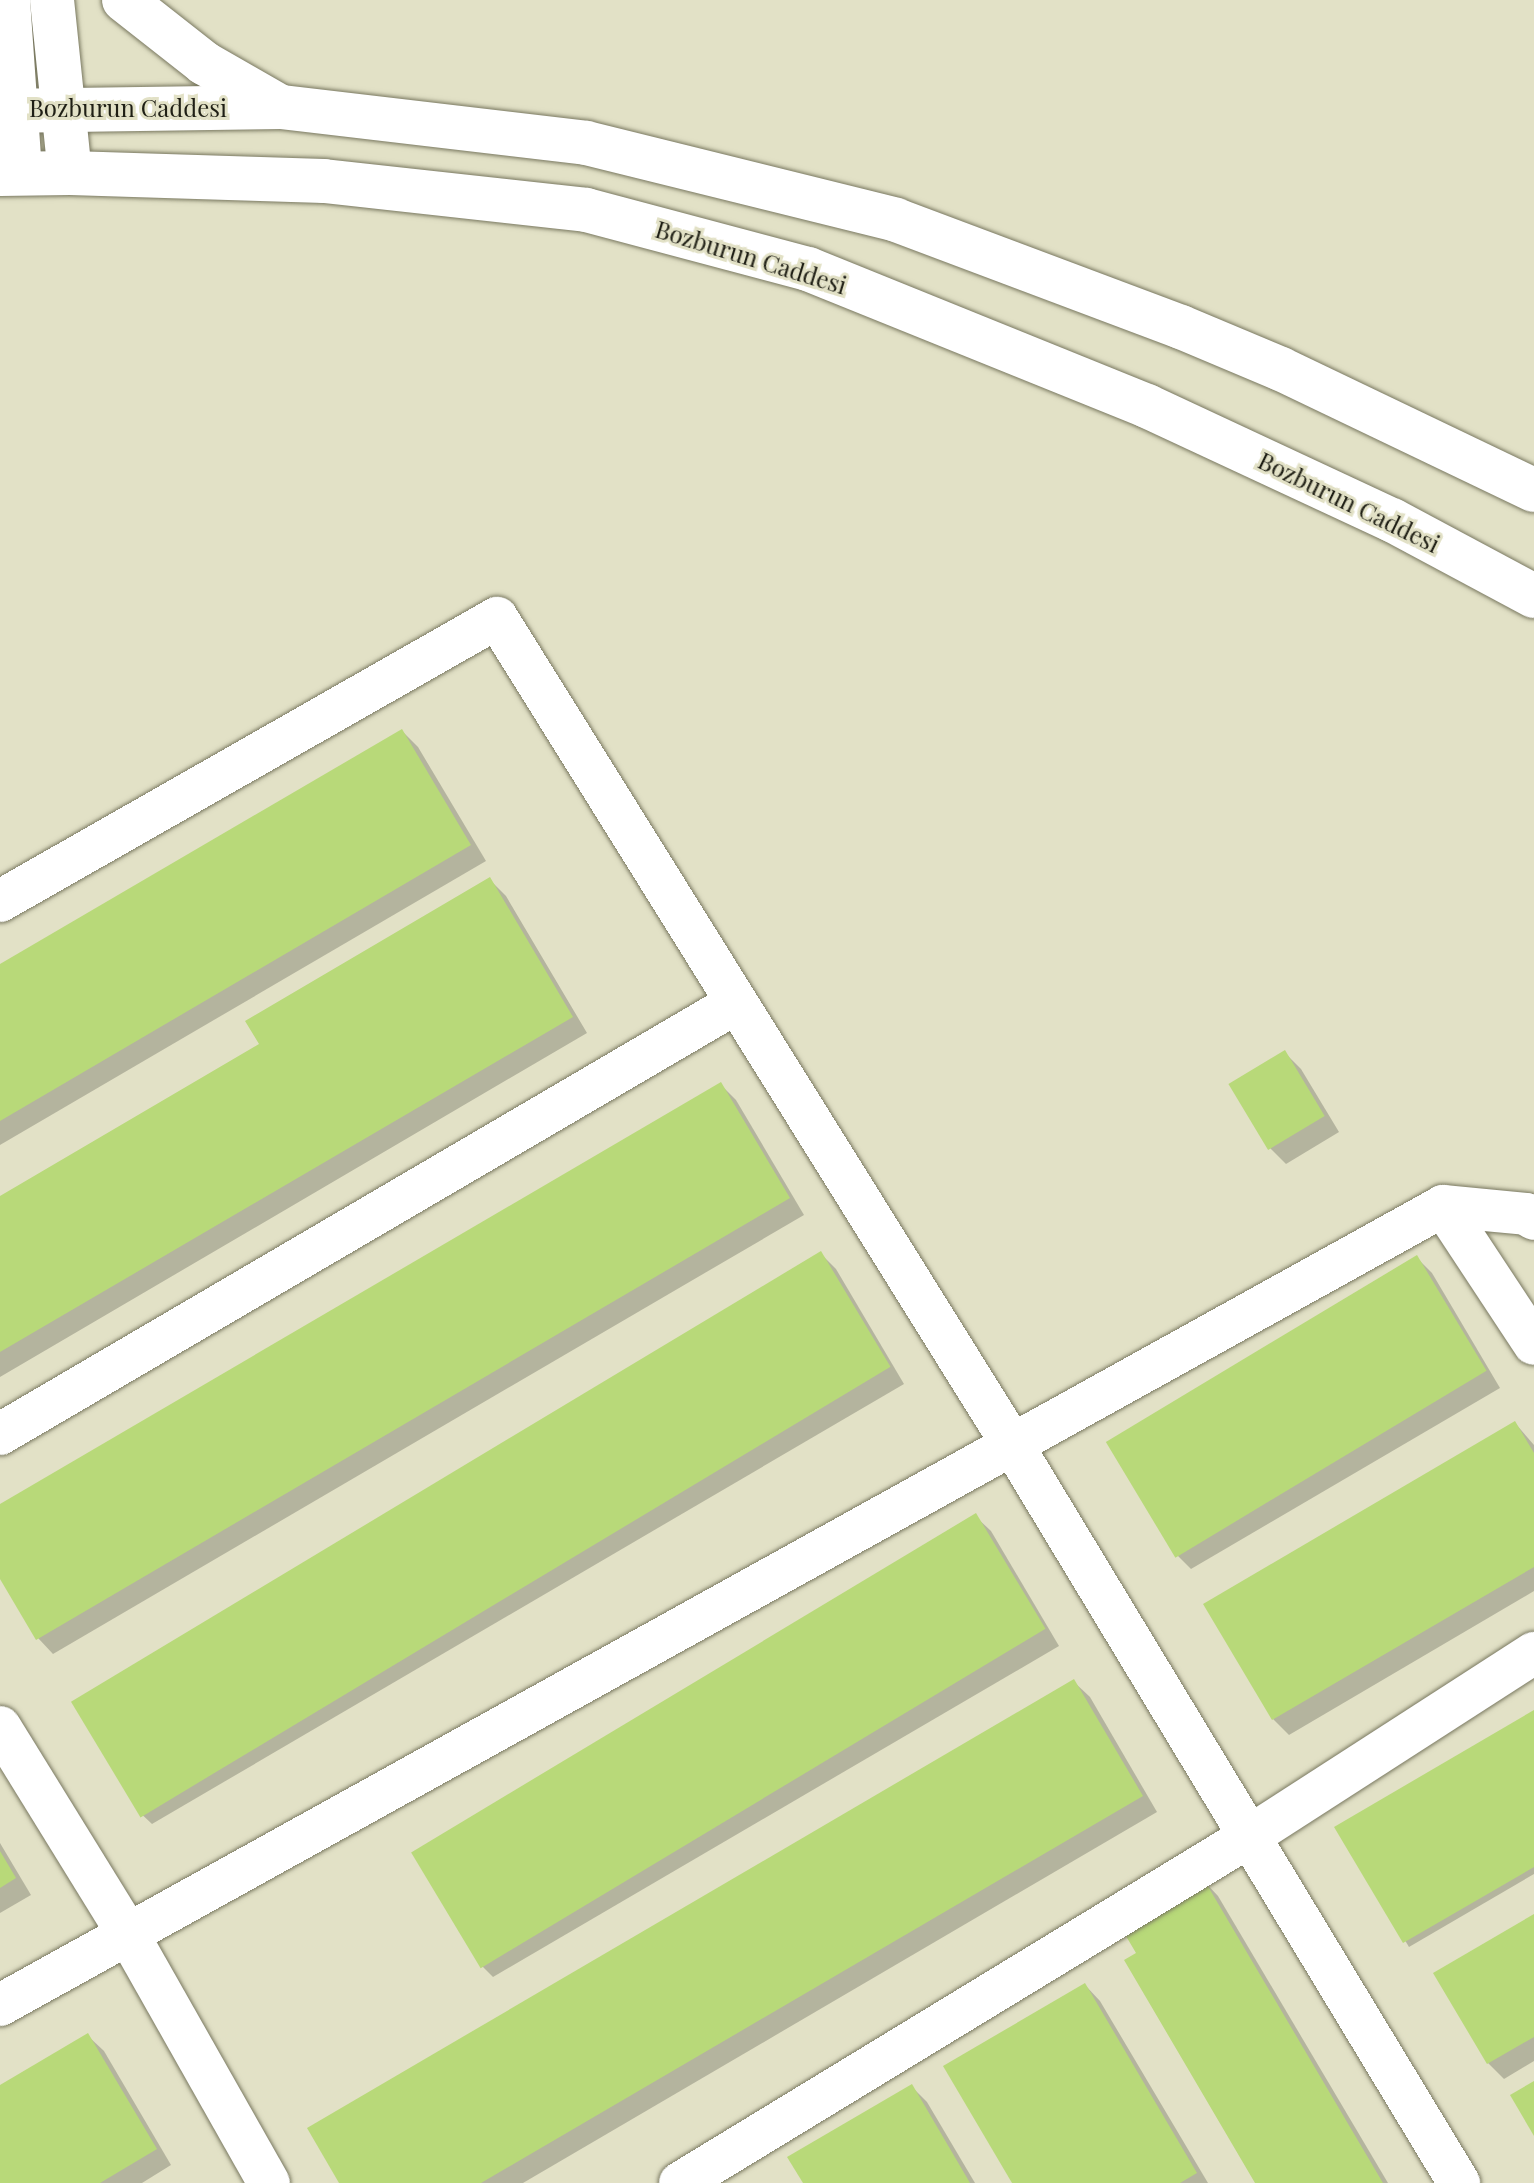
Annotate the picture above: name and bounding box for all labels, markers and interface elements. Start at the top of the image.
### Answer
street label: Bozburun Caddesi [29,94,227,122]
street label: Bozburun Caddesi [652,214,850,300]
street label: Bozburun Caddesi [1254,446,1444,558]

